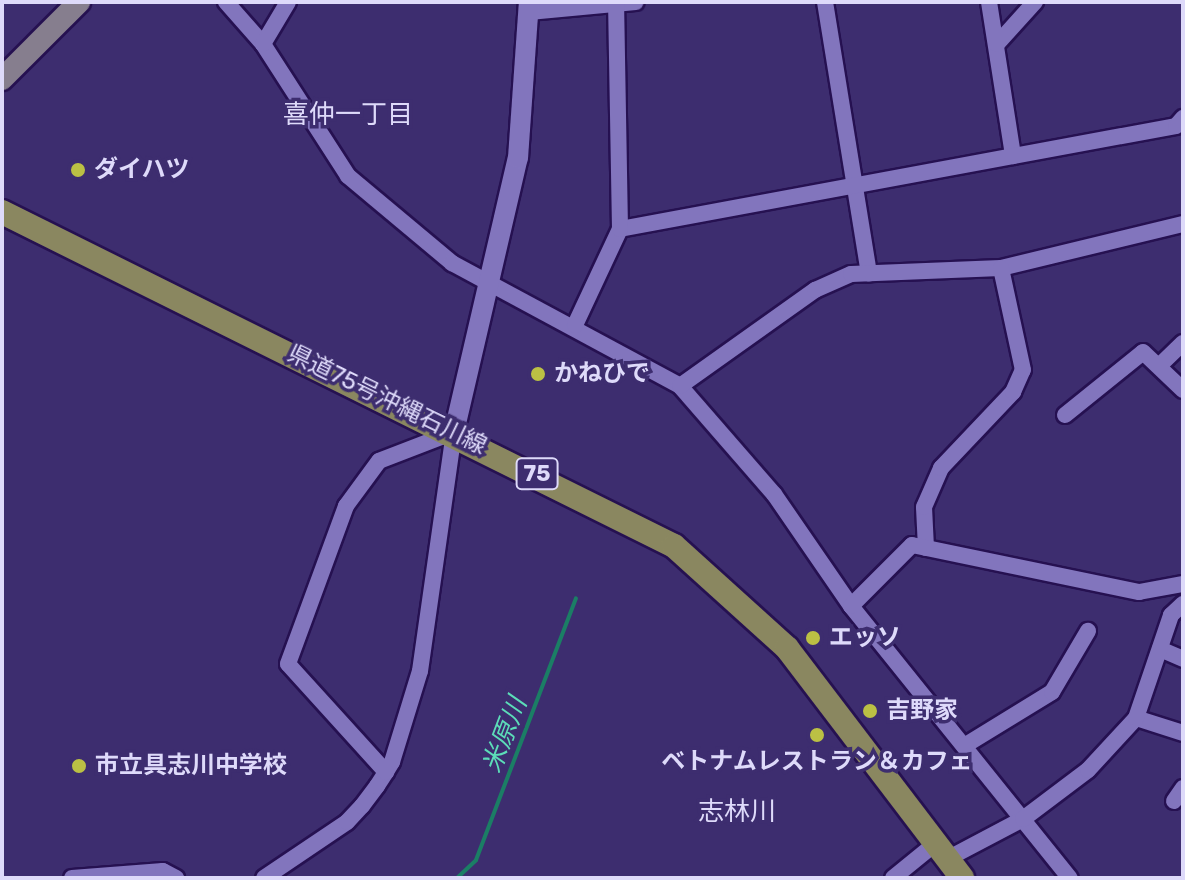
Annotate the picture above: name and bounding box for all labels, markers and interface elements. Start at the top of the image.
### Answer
district label: 喜仲一丁目 [283,99,413,131]
place label: ダイハツ [94,156,190,184]
marker: ダイハツ [69,161,87,179]
street label: 県道75号沖縄石川線 [282,339,492,461]
place label: かねひで [554,360,650,388]
marker: かねひで [529,365,547,383]
road number: 75 [515,456,559,492]
place label: エッソ [829,624,901,652]
marker: エッソ [804,629,822,647]
water label: 米原川 [476,693,534,777]
place label: 吉野家 [886,697,958,725]
marker: 吉野家 [861,702,879,720]
marker: ベトナムレストラン＆カフェ [808,726,826,744]
place label: ベトナムレストラン＆カフェ [661,748,973,776]
place label: 市立具志川中学校 [95,752,287,780]
marker: 市立具志川中学校 [70,757,88,775]
district label: 志林川 [698,796,776,828]

